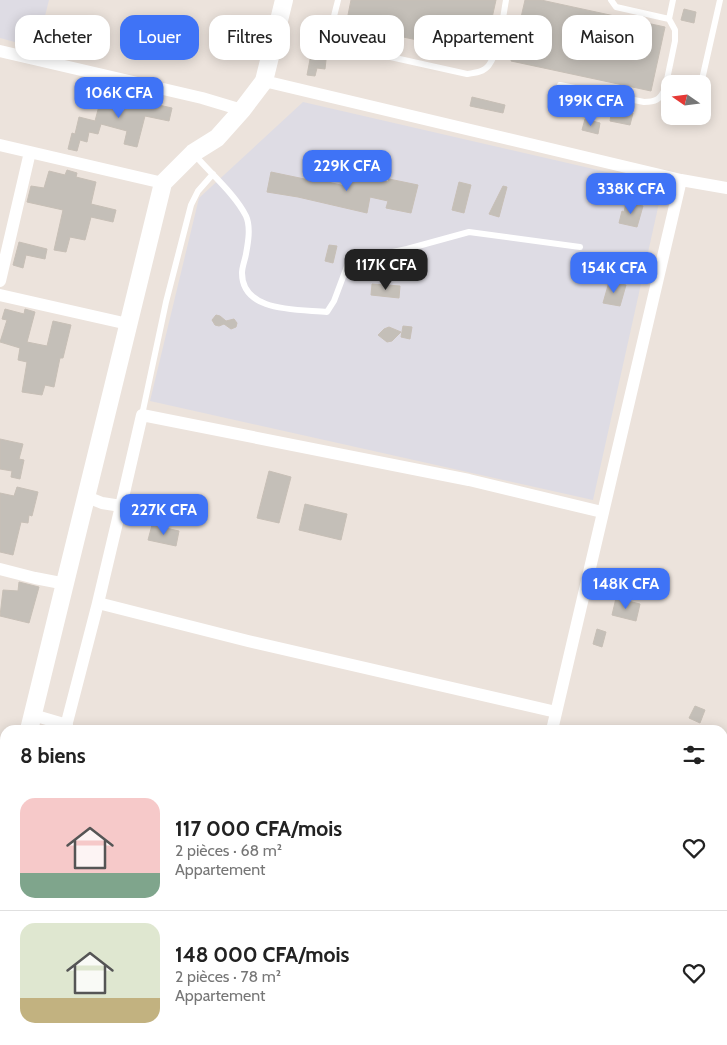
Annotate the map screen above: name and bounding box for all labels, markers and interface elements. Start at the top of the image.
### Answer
chip: Acheter [15,15,110,60]
chip: Louer [120,15,199,60]
chip: Filtres [209,15,290,60]
chip: Nouveau [300,15,404,60]
chip: Appartement [414,15,552,60]
chip: Maison [562,15,652,60]
north arrow [661,75,711,125]
map controls [661,75,711,125]
pin: 106K CFA [67,76,171,119]
text: 106K CFA [85,83,153,102]
pin: 199K CFA [539,84,643,127]
text: 199K CFA [559,91,623,110]
pin: 229K CFA [295,150,399,192]
text: 229K CFA [314,156,380,175]
pin: 338K CFA [579,172,683,215]
text: 338K CFA [597,179,665,198]
pin: 117K CFA [334,248,438,291]
pin: 154K CFA [562,252,666,294]
text: 117K CFA [356,255,416,274]
text: 154K CFA [581,258,647,277]
pin: 227K CFA [112,494,216,536]
text: 227K CFA [131,500,197,519]
pin: 148K CFA [574,568,678,610]
text: 148K CFA [593,574,659,593]
icon: filters [680,741,708,769]
text: 8 biens [20,743,86,768]
text: 117 000 CFA/mois [175,816,342,841]
icon: home [60,818,120,878]
icon: heart [680,834,708,862]
text: 2 pièces · 68 m² [175,841,282,860]
text: Appartement [175,860,265,879]
text: 148 000 CFA/mois [175,942,349,967]
icon: home [60,943,120,1003]
icon: heart [680,959,708,987]
text: 2 pièces · 78 m² [175,967,281,986]
text: Appartement [175,986,265,1005]

